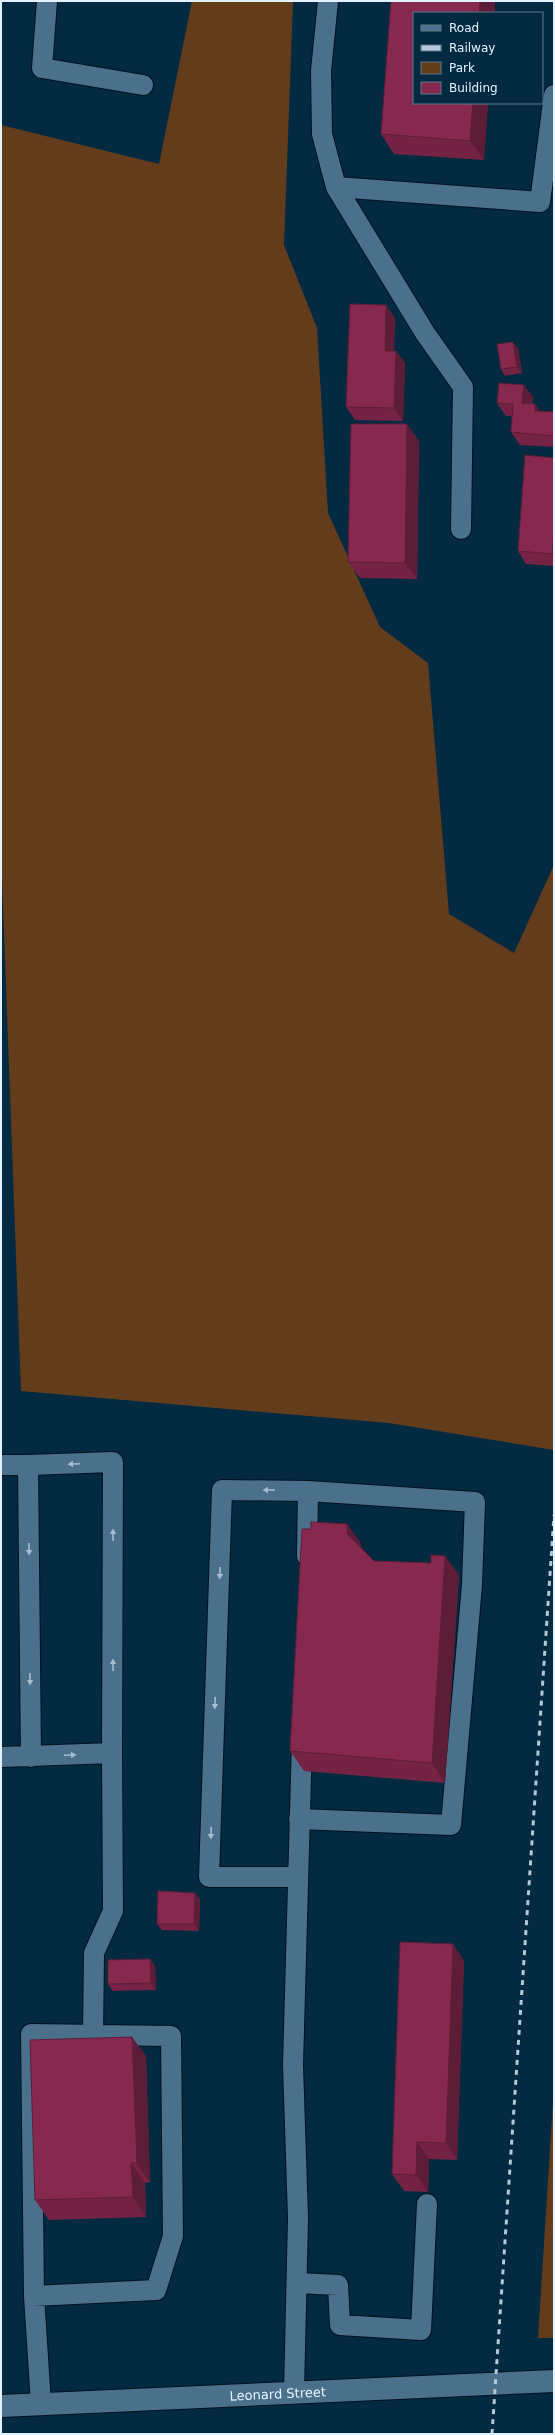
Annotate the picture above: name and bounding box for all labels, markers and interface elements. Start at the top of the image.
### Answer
legend [413,12,543,104]
text: Road [449,21,479,35]
text: Railway [449,41,495,55]
text: Park [449,61,475,75]
text: Building [449,81,498,95]
one-way arrow [68,1460,80,1467]
one-way arrow [263,1487,275,1494]
one-way arrow [110,1528,116,1541]
one-way arrow [26,1543,32,1556]
one-way arrow [216,1567,223,1579]
one-way arrow [110,1658,116,1671]
one-way arrow [27,1673,33,1686]
one-way arrow [212,1697,218,1710]
one-way arrow [64,1752,77,1758]
one-way arrow [208,1827,214,1840]
street label: Leonard Street [229,2384,326,2404]

